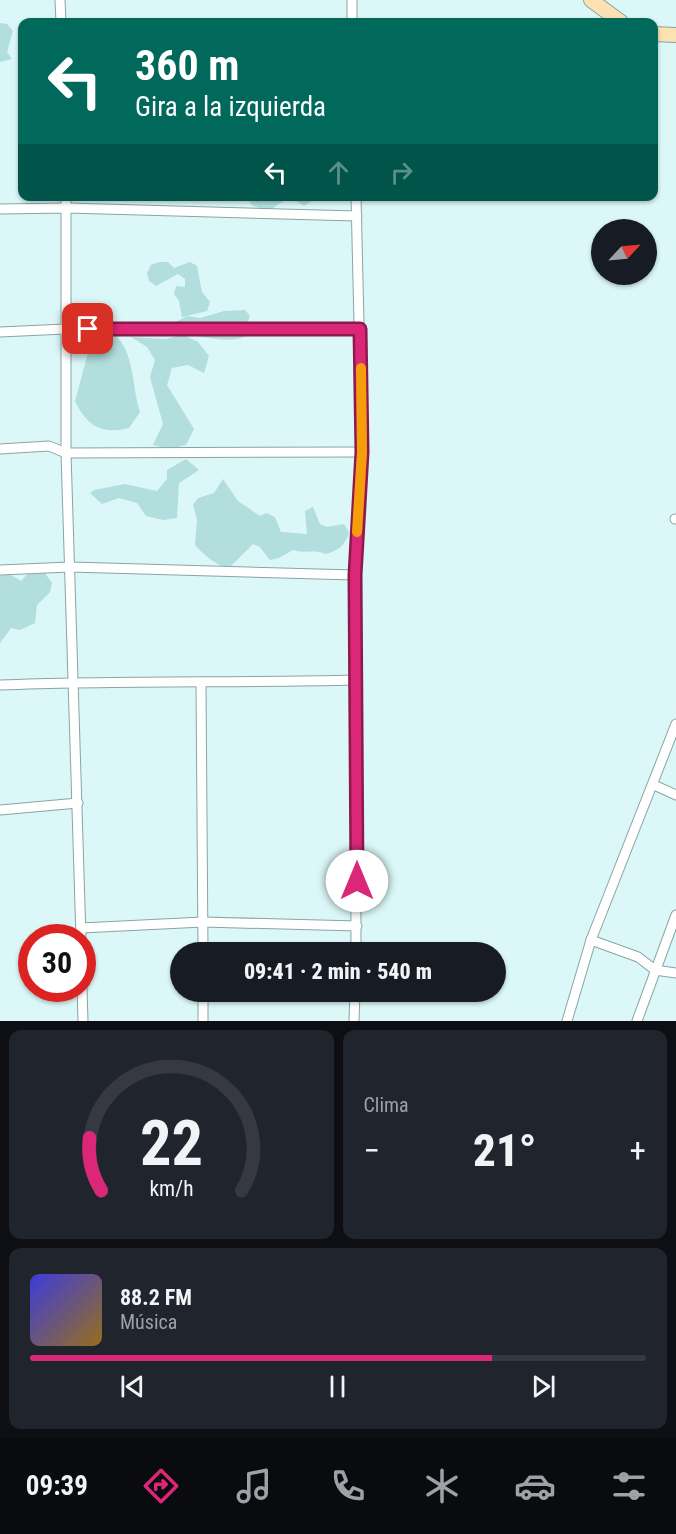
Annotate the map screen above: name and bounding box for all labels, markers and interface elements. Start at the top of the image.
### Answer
text: 360 m [135,41,240,90]
icon: left [36,42,114,120]
text: Gira a la izquierda [135,91,326,123]
icon: left [259,156,292,189]
icon: ahead [322,156,355,189]
icon: right [385,156,418,189]
north arrow [591,219,657,285]
map controls [591,219,657,285]
pin [62,303,113,354]
icon: arrive [71,312,104,345]
position arrow [325,849,389,913]
speed limit sign: 30 [18,924,96,1002]
text: 09:41 · 2 min · 540 m [244,959,432,984]
text: Clima [364,1093,409,1117]
text: 22 [140,1107,203,1180]
text: 21° [473,1124,537,1177]
text: − [364,1131,380,1170]
text: + [630,1131,646,1170]
text: km/h [149,1177,193,1202]
text: 88.2 FM [120,1285,192,1310]
text: Música [120,1310,177,1334]
icon: previous [116,1370,149,1403]
icon: pause [321,1370,354,1403]
icon: next [527,1370,560,1403]
icon: directions [140,1465,182,1507]
icon: music [233,1465,275,1507]
icon: phone [327,1465,369,1507]
icon: climate [421,1465,463,1507]
icon: car [514,1465,556,1507]
icon: filters [608,1465,650,1507]
text: 09:39 [26,1470,88,1502]

